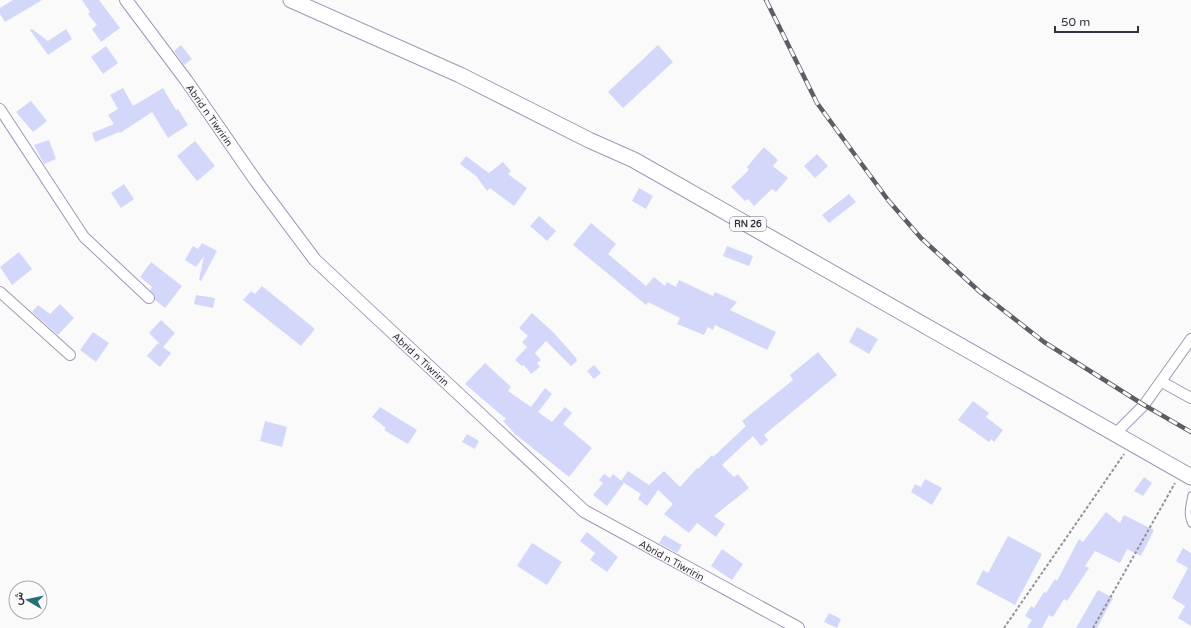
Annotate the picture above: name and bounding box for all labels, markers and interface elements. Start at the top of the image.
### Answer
scale bar [1055,8,1138,34]
text: 50 m [1061,15,1090,29]
street label: Abrid n Tiwririn [183,82,235,149]
road number: RN 26 [730,217,766,231]
street label: Abrid n Tiwririn [390,331,451,389]
street label: Abrid n Tiwririn [637,538,706,584]
north arrow [8,580,48,620]
text: ش [11,591,26,606]

